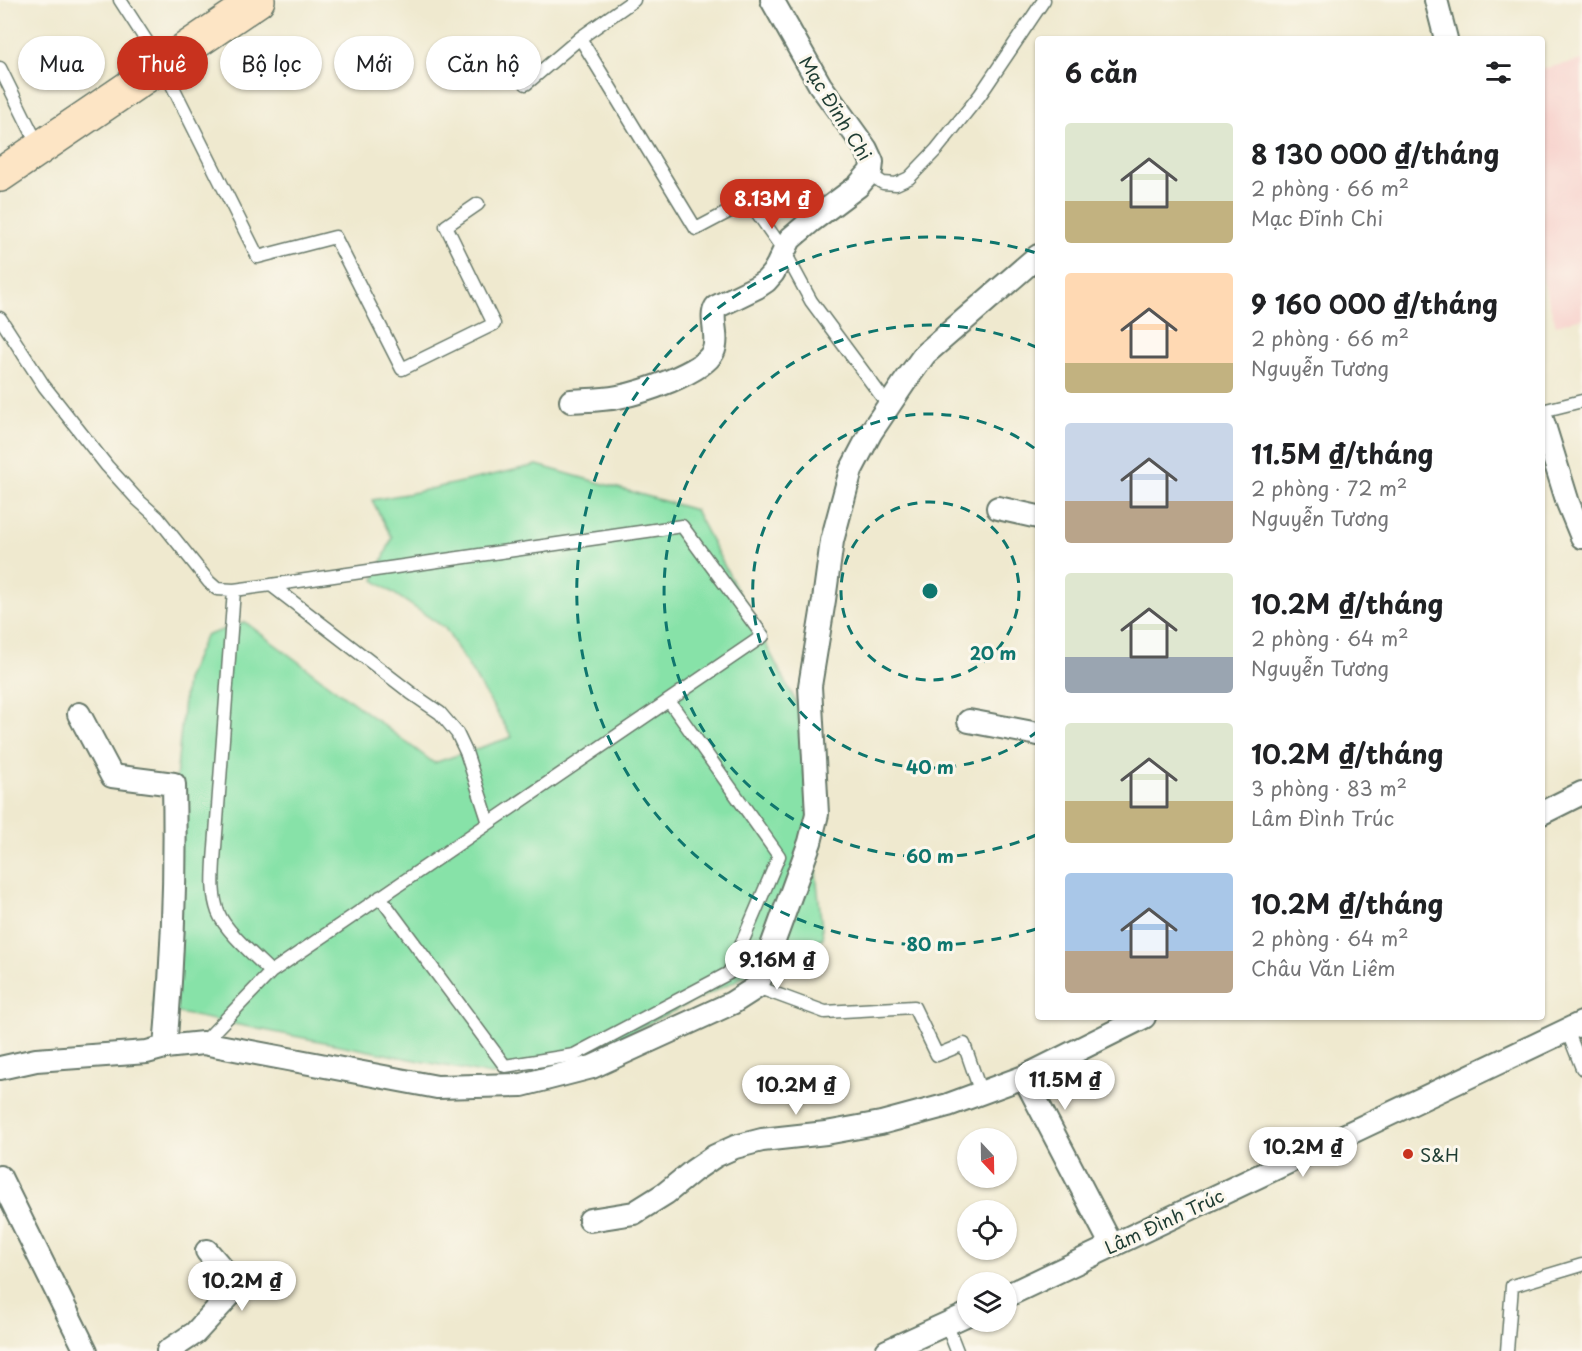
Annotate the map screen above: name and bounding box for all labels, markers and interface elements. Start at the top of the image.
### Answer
chip: Mua [18,36,105,90]
chip: Thuê [117,36,208,90]
chip: Bộ lọc [220,36,322,90]
chip: Mới [334,36,414,90]
chip: Căn hộ [426,36,541,90]
street label: Mạc Đĩnh Chi [793,50,879,166]
text: 6 căn [1065,53,1138,92]
icon: filters [1482,56,1515,89]
text: 8 130 000 ₫/tháng [1251,134,1499,173]
icon: home [1113,147,1185,219]
text: 2 phòng · 66 m² [1251,173,1409,203]
pin: 8.13M ₫ [717,179,827,230]
text: 8.13M ₫ [734,183,810,213]
text: Mạc Đĩnh Chi [1251,203,1383,233]
text: 9 160 000 ₫/tháng [1251,284,1498,323]
icon: home [1113,297,1185,369]
text: 2 phòng · 66 m² [1251,323,1409,353]
text: Nguyễn Tương [1251,353,1389,383]
text: 11.5M ₫/tháng [1251,434,1433,473]
icon: home [1113,447,1185,519]
text: 2 phòng · 72 m² [1251,473,1407,503]
text: Nguyễn Tương [1251,503,1389,533]
centre of rings [920,581,940,601]
text: 10.2M ₫/tháng [1251,584,1443,623]
icon: home [1113,597,1185,669]
text: 2 phòng · 64 m² [1251,623,1409,653]
text: 20 m [970,639,1016,666]
text: Nguyễn Tương [1251,653,1389,683]
text: 10.2M ₫/tháng [1251,734,1443,773]
icon: home [1113,747,1185,819]
text: 40 m [906,753,954,780]
text: 3 phòng · 83 m² [1251,773,1407,803]
text: Lâm Đình Trúc [1251,803,1394,833]
text: 60 m [906,842,954,869]
text: 10.2M ₫/tháng [1251,884,1443,923]
icon: home [1113,897,1185,969]
text: 2 phòng · 64 m² [1251,923,1409,953]
text: 80 m [906,930,954,957]
pin: 9.16M ₫ [722,940,832,991]
text: 9.16M ₫ [739,944,815,974]
text: Châu Văn Liêm [1251,953,1395,983]
pin: 11.5M ₫ [1010,1060,1120,1111]
text: 11.5M ₫ [1029,1064,1101,1094]
pin: 10.2M ₫ [741,1065,851,1116]
text: 10.2M ₫ [756,1069,836,1099]
pin: 10.2M ₫ [1248,1127,1358,1178]
north arrow [957,1128,1017,1188]
map controls [957,1128,1017,1332]
text: 10.2M ₫ [1263,1131,1343,1161]
place label: S&H [1420,1141,1459,1168]
marker: S&H [1401,1147,1415,1161]
street label: Lâm Đình Trúc [1100,1182,1228,1260]
button: locate [957,1200,1017,1260]
pin: 10.2M ₫ [187,1261,297,1312]
text: 10.2M ₫ [202,1265,282,1295]
button: layers [957,1272,1017,1332]

